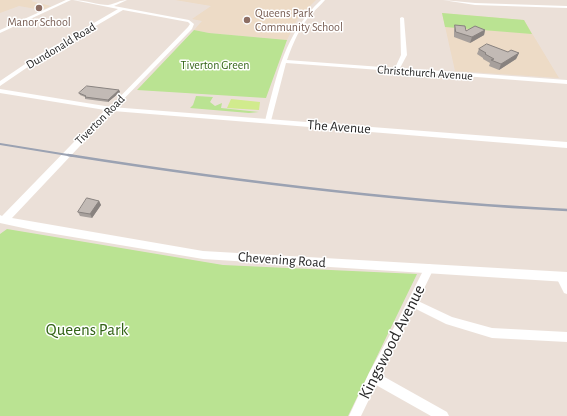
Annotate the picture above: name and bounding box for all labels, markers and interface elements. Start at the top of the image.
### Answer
marker: Manor School [34,3,44,13]
place label: Queens Park Community School [255,6,343,34]
place label: Manor School [7,15,71,29]
marker: Queens Park Community School [242,15,252,25]
street label: Dundonald Road [24,20,98,72]
park label: Tiverton Green [181,58,249,72]
street label: Christchurch Avenue [377,62,473,84]
street label: Tiverton Road [72,92,128,148]
street label: The Avenue [307,116,371,138]
street label: Chevening Road [238,249,326,271]
street label: Kingswood Avenue [354,281,430,403]
park label: Queens Park [46,320,128,340]

